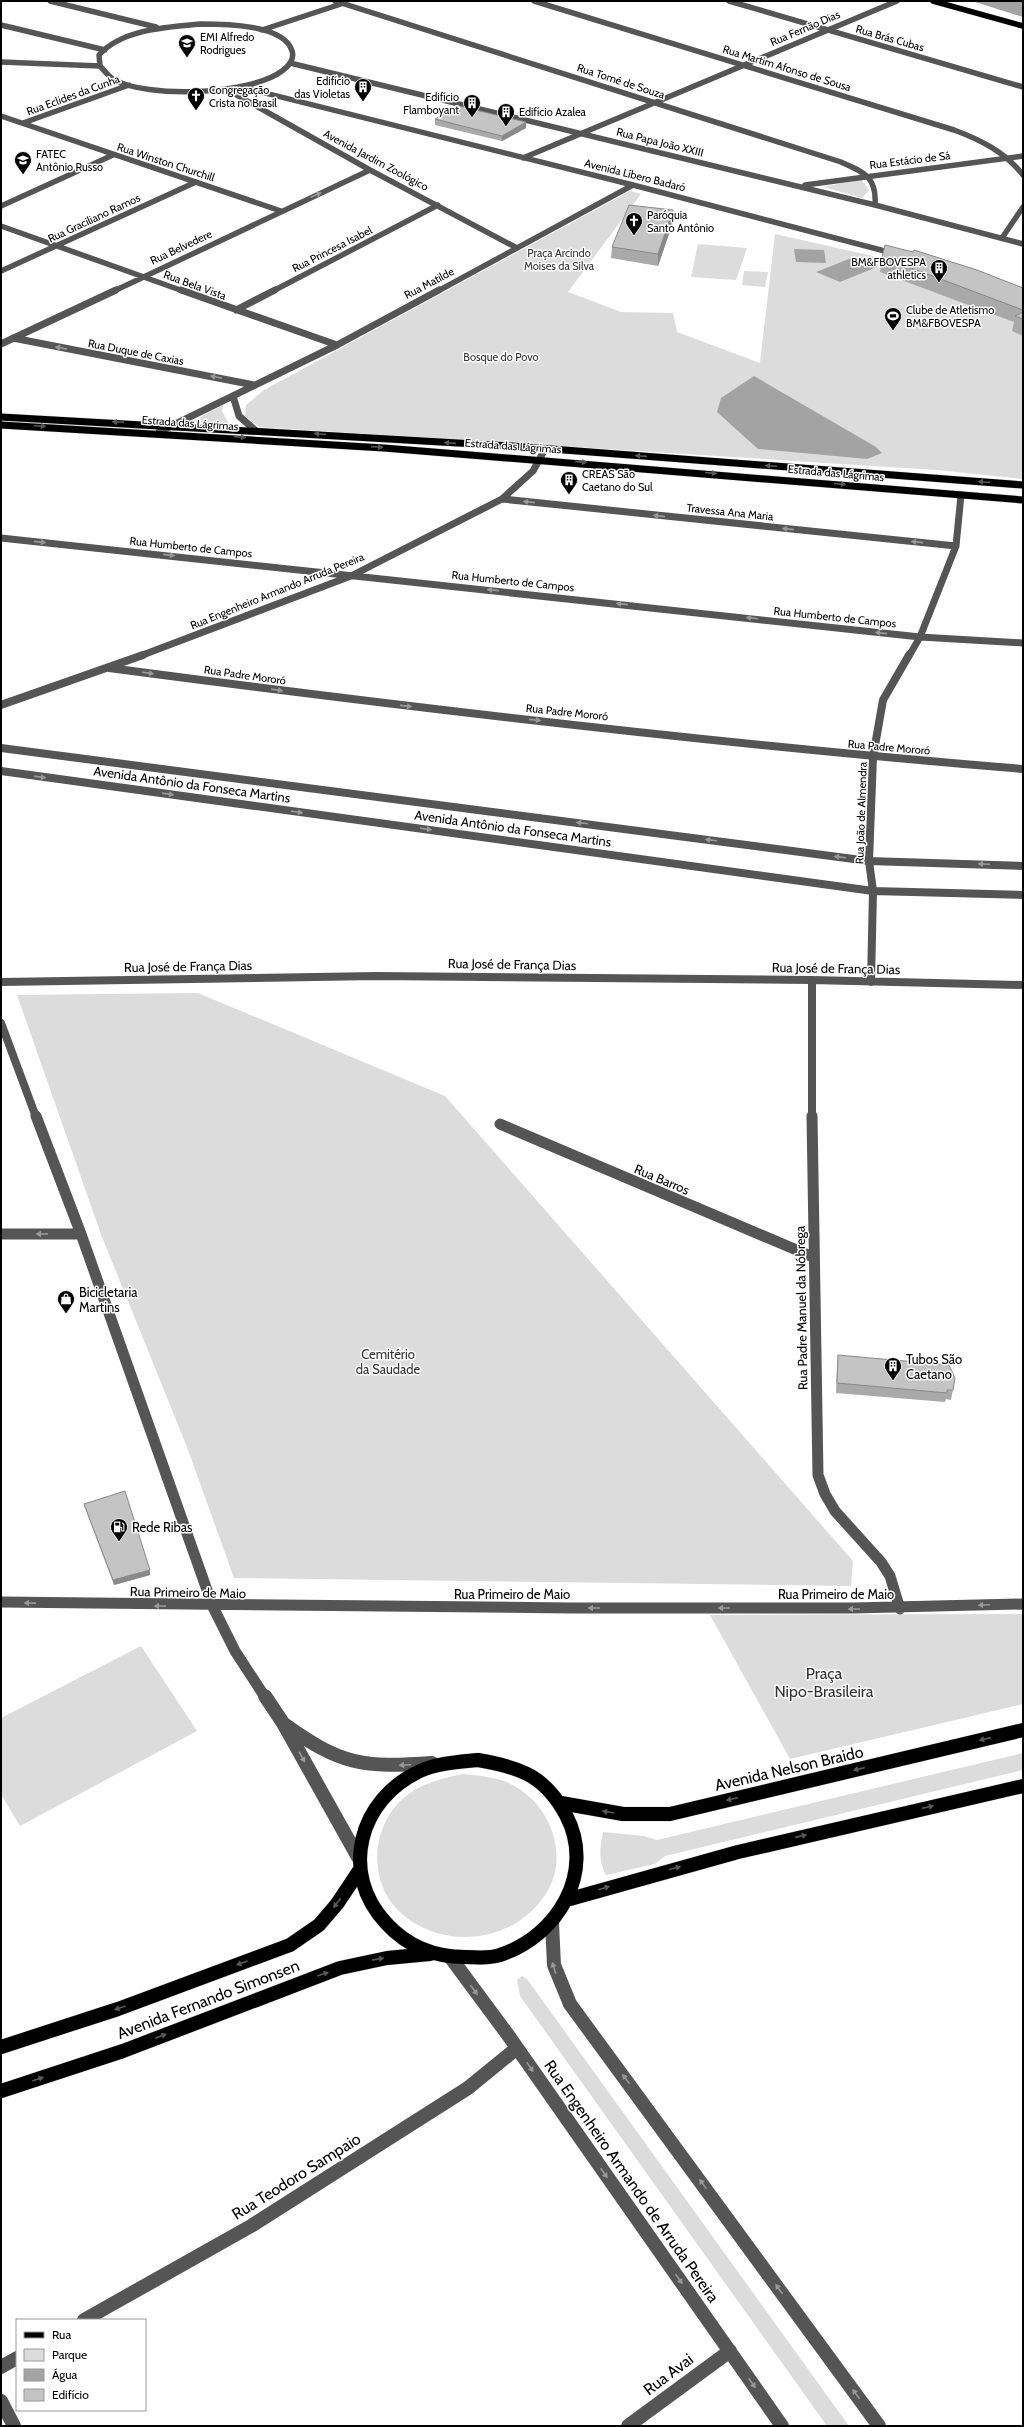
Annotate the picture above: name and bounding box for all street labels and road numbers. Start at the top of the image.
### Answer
street label: Rua Fernão Dias [768,7,842,49]
street label: Rua Brás Cubas [854,22,926,55]
street label: Rua Martim Afonso de Sousa [721,42,854,94]
street label: Rua Tomé de Souza [575,60,667,102]
street label: Rua Eclides da Cunha [24,71,122,118]
street label: Rua Papa João XXIII [615,124,705,160]
street label: Avenida Jardim Zoológico [321,126,431,194]
street label: Rua Winston Churchill [115,140,217,185]
street label: Rua Estácio de Sá [869,148,952,172]
street label: Avenida Líbero Badaró [583,156,687,194]
street label: Rua Graciliano Ramos [46,190,143,246]
street label: Rua Princesa Isabel [290,223,375,275]
street label: Rua Belvedere [148,226,214,267]
street label: Rua Matilde [402,264,457,302]
street label: Rua Bela Vista [162,267,229,303]
street label: Rua Duque de Caxias [87,336,186,368]
street label: Estrada das Lágrimas [141,413,239,433]
street label: Estrada das Lágrimas [464,436,562,456]
street label: Estrada das Lágrimas [787,462,885,484]
street label: Travessa Ana Maria [686,500,775,524]
street label: Rua Humberto de Campos [129,534,253,560]
street label: Rua Engenheiro Armando Arruda Pereira [188,549,367,632]
street label: Rua Humberto de Campos [451,568,575,594]
street label: Rua Humberto de Campos [773,604,897,630]
street label: Rua Padre Mororó [203,662,287,688]
street label: Rua Padre Mororó [525,701,609,723]
street label: Rua Padre Mororó [847,736,931,758]
street label: Rua João de Almendra [852,761,870,864]
street label: Avenida Antônio da Fonseca Martins [93,762,292,806]
street label: Avenida Antônio da Fonseca Martins [414,806,613,850]
street label: Rua José de França Dias [448,955,577,973]
street label: Rua José de França Dias [124,957,253,975]
street label: Rua José de França Dias [772,959,901,977]
street label: Rua Barros [632,1160,692,1198]
street label: Rua Padre Manuel da Nóbrega [792,1225,810,1390]
street label: Rua Primeiro de Maio [130,1583,246,1601]
street label: Rua Primeiro de Maio [454,1586,570,1602]
street label: Rua Primeiro de Maio [778,1586,894,1602]
street label: Avenida Nelson Braido [713,1742,865,1795]
street label: Avenida Fernando Simonsen [114,1956,302,2043]
street label: Rua Engenheiro Armando de Arruda Pereira [540,2056,723,2306]
street label: Rua Teodoro Sampaio [228,2129,364,2224]
street label: Rua Avai [640,2350,697,2399]

